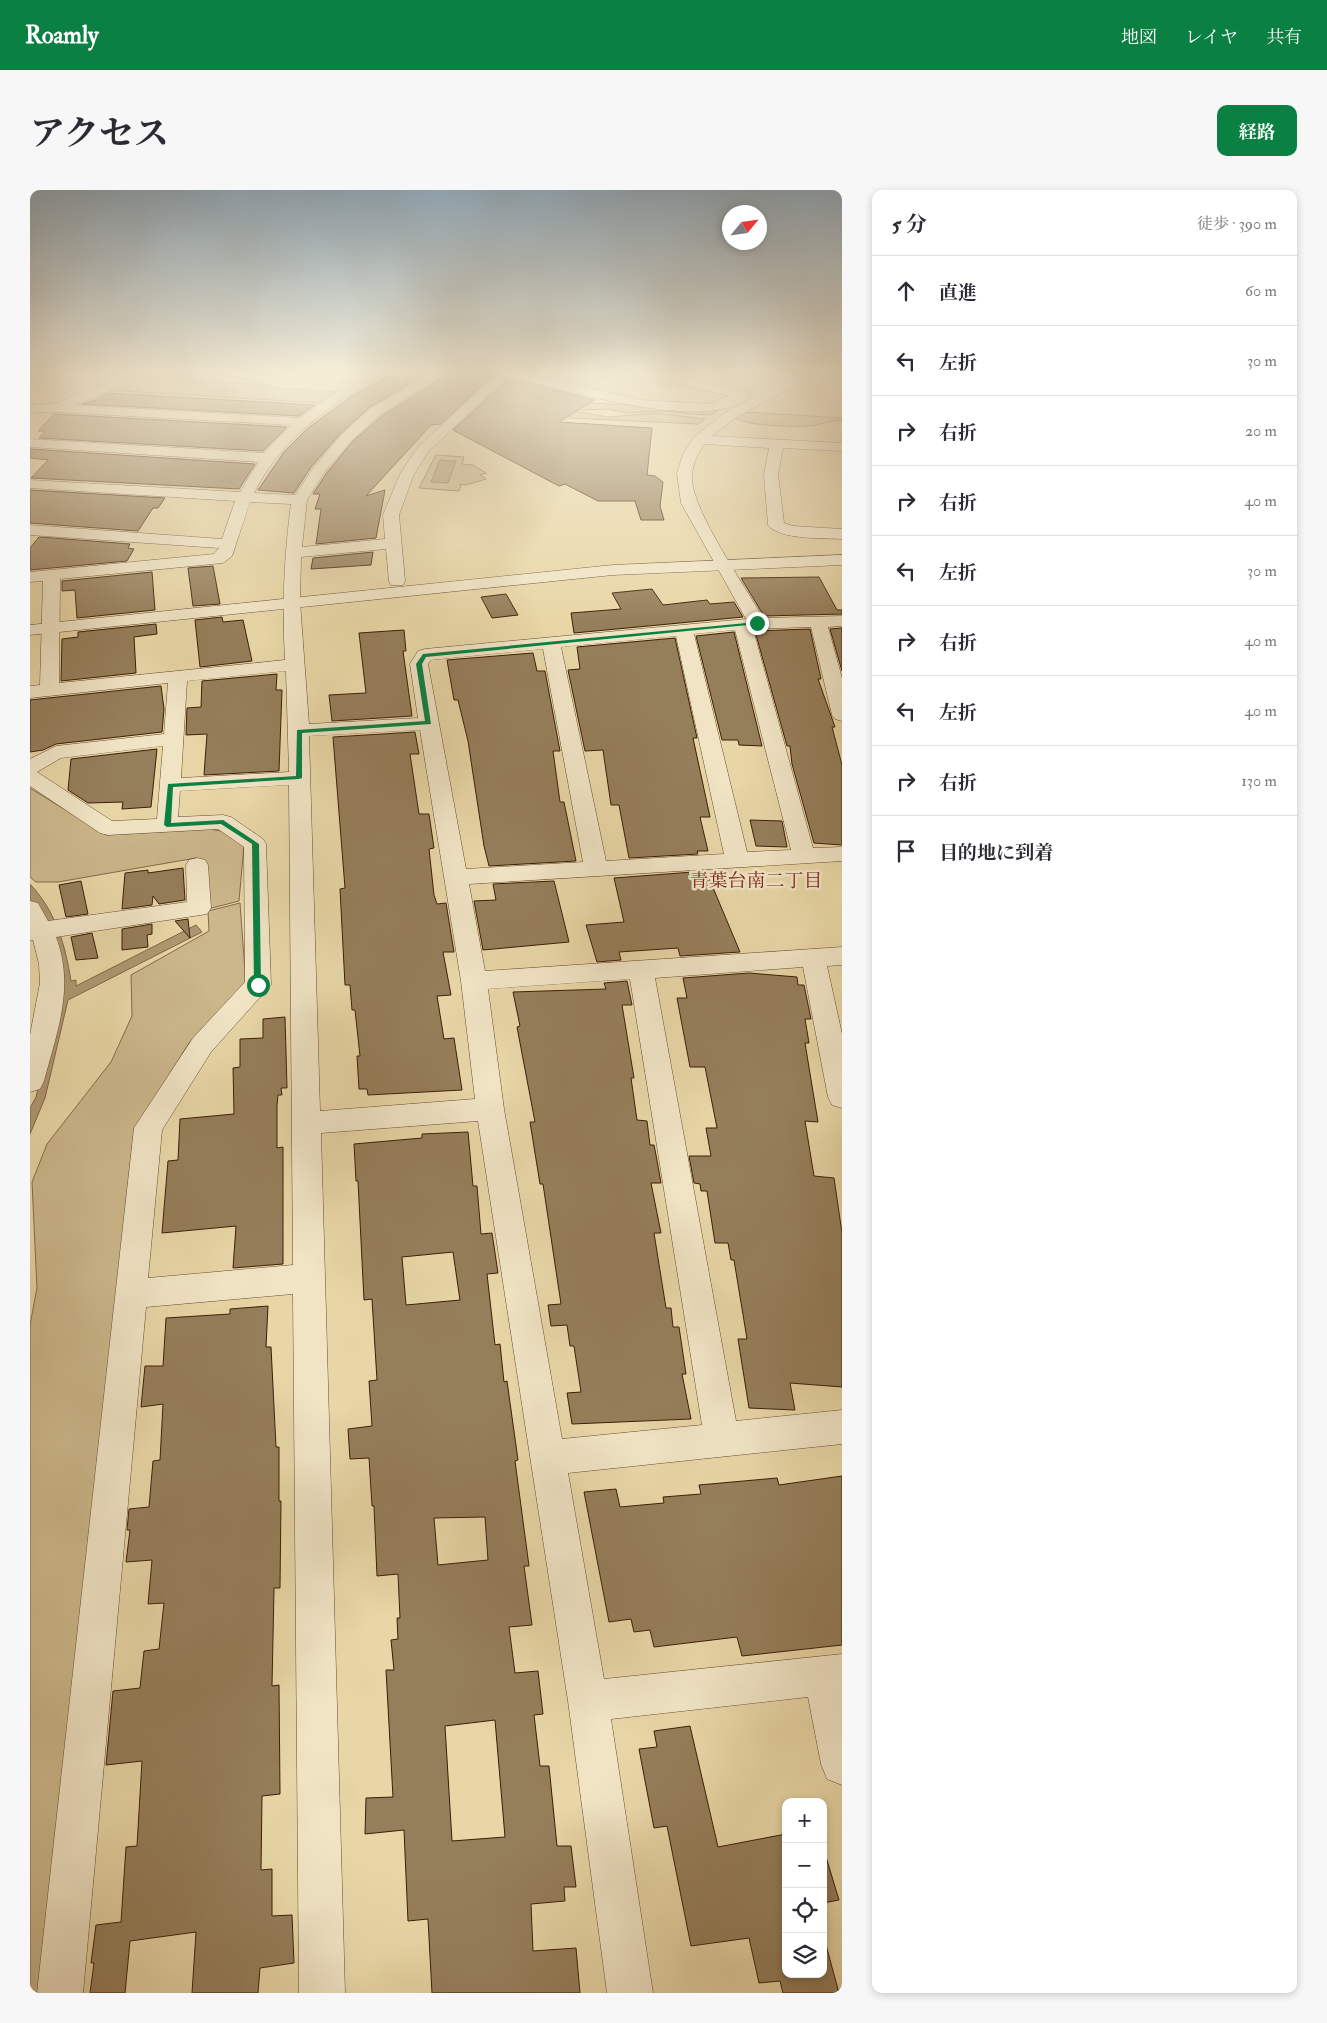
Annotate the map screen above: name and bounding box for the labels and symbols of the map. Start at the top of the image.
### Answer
north arrow [722,205,767,250]
route end [746,612,769,635]
district label: 青葉台南二丁目 [689,869,823,893]
route start [247,974,270,997]

